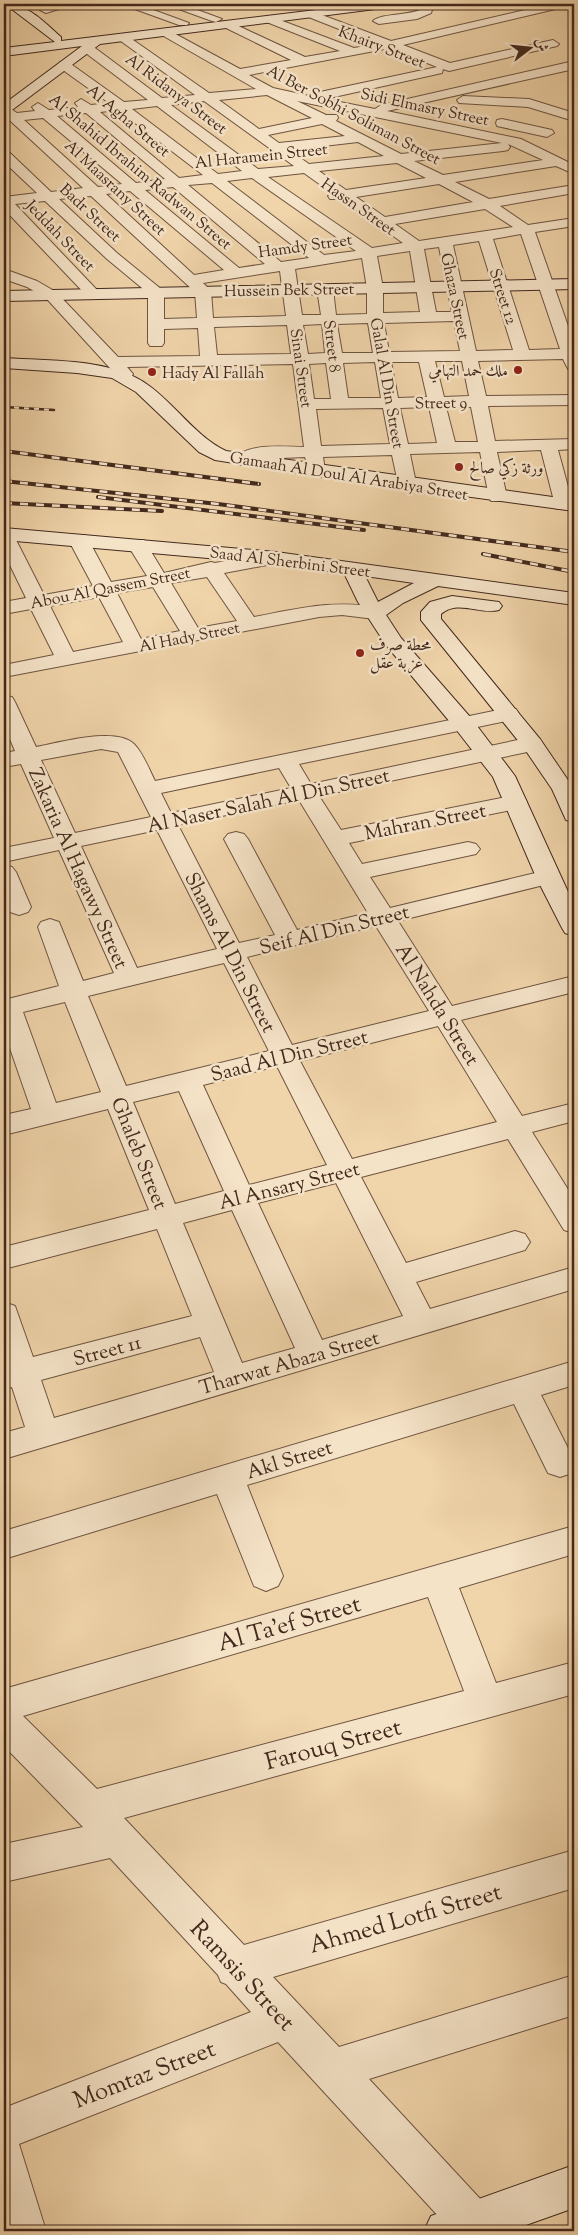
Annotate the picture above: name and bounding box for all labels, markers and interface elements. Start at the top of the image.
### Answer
street label: Khairy Street [334,21,428,76]
north arrow [506,22,556,72]
text: ش [529,36,552,55]
street label: Al Ridanya Street [120,49,232,141]
street label: Al Ber Sobhi Soliman Street [262,61,444,172]
street label: Al Agha Street [81,80,175,164]
street label: Sidi Elmasry Street [358,84,491,133]
street label: Al Shahid Ibrahim Radwan Street [43,89,236,257]
street label: Al Maasrany Street [58,136,171,242]
street label: Al Haramein Street [194,139,329,176]
street label: Hassn Street [315,174,400,243]
street label: Badr Street [53,179,126,249]
street label: Jeddah Street [18,195,100,278]
street label: Hamdy Street [257,229,354,265]
street label: Ghaza Street [433,251,474,342]
street label: Street 12 [482,266,522,328]
street label: Hussein Bek Street [224,279,355,304]
street label: Galal Al Din Street [363,316,408,451]
street label: Street 8 [316,319,345,374]
street label: Sinai Street [283,327,317,410]
place label: ملك حمد التهامي [428,361,508,384]
place label: Hady Al Fallah [162,363,265,386]
marker: ملك حمد التهامي [512,364,524,376]
marker: Hady Al Fallah [146,366,158,378]
street label: Street 9 [415,393,468,416]
street label: Gamaah Al Doul Al Arabiya Street [228,447,470,508]
place label: ورثة زكي صالح [469,457,543,481]
marker: ورثة زكي صالح [453,461,465,473]
street label: Saad Al Sherbini Street [208,542,372,585]
street label: Abou Al Qassem Street [28,563,193,616]
street label: Al Hady Street [137,617,242,659]
place label: محطة صرف عزبة عقل [370,635,431,676]
marker: محطة صرف عزبة عقل [354,647,366,659]
street label: Al Naser Salah Al Din Street [145,763,393,842]
street label: Zakaria Al Hagawy Street [19,764,134,974]
street label: Mahran Street [362,797,489,849]
street label: Shams Al Din Street [176,868,282,1039]
street label: Seif Al Din Street [257,899,413,964]
street label: Al Nahda Street [387,939,485,1072]
street label: Saad Al Din Street [208,1024,371,1091]
street label: Ghaleb Street [102,1093,173,1215]
street label: Al Ansary Street [216,1156,363,1219]
street label: Tharwat Abaza Street [196,1325,383,1404]
street label: Street 11 [70,1329,145,1375]
street label: Akl Street [243,1435,336,1488]
street label: Al Ta'ef Street [214,1588,365,1662]
street label: Farouq Street [261,1711,406,1780]
street label: Ahmed Lotfi Street [305,1876,506,1964]
street label: Ramsis Street [181,1913,302,2039]
street label: Momtaz Street [69,2033,221,2119]

